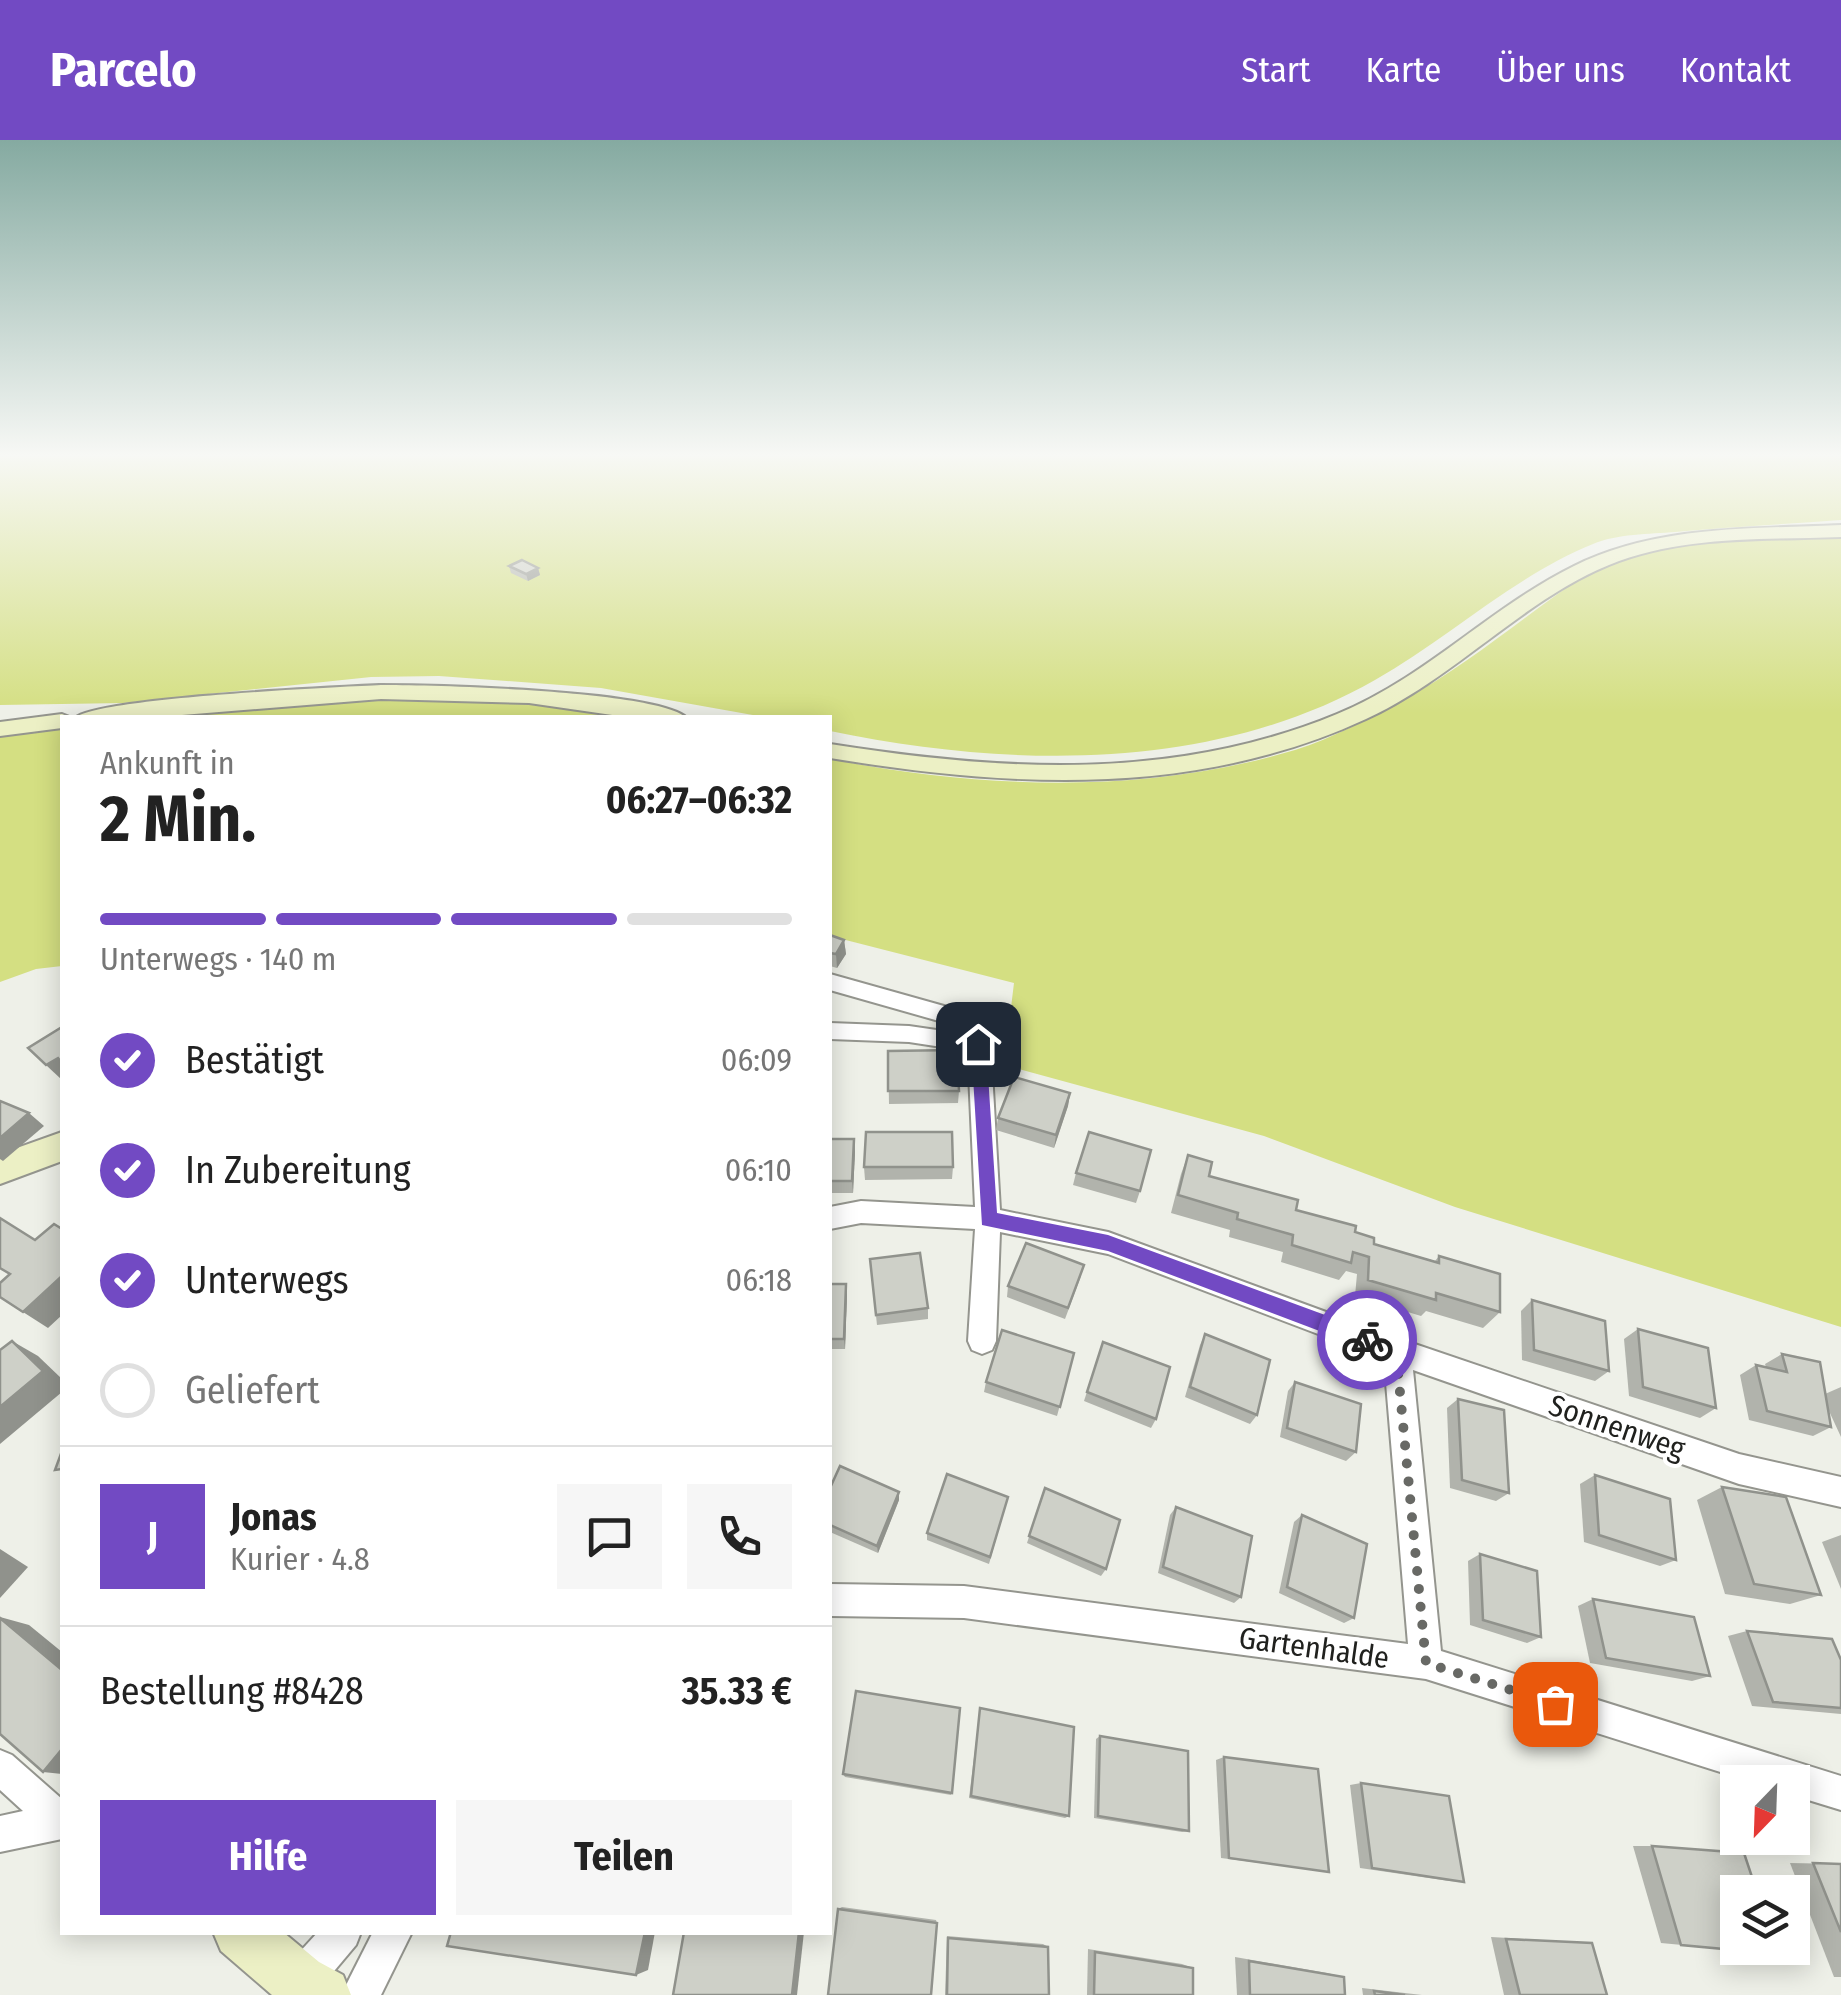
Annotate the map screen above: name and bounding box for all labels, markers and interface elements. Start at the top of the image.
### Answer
text: Parcelo [50,41,197,99]
text: Start [1241,49,1311,91]
text: Karte [1366,49,1441,91]
text: Über uns [1496,49,1625,91]
text: Kontakt [1680,49,1791,91]
text: Ankunft in [100,744,235,782]
text: 06:27–06:32 [606,777,792,823]
text: 2 Min. [100,780,256,858]
text: Unterwegs · 140 m [100,940,336,978]
pin [936,1002,1021,1087]
icon: home [951,1017,1006,1072]
icon: check [100,1033,155,1088]
text: Bestätigt [185,1037,324,1083]
text: 06:09 [721,1041,792,1079]
icon: check [100,1143,155,1198]
text: In Zubereitung [185,1147,411,1193]
text: 06:10 [725,1151,792,1189]
icon: check [100,1253,155,1308]
text: Unterwegs [185,1257,349,1303]
text: 06:18 [726,1261,792,1299]
courier [1317,1290,1417,1390]
icon: bike [1340,1313,1395,1368]
text: Geliefert [185,1367,320,1413]
street label: Sonnenweg [1544,1387,1691,1467]
button: chat [557,1484,662,1589]
button: phone [687,1484,792,1589]
text: Jonas [230,1494,317,1540]
text: J [147,1513,158,1559]
text: Kurier · 4.8 [230,1540,370,1578]
street label: Gartenhalde [1237,1620,1391,1676]
pin [1513,1662,1598,1747]
text: Bestellung #8428 [100,1668,364,1714]
text: 35.33 € [682,1668,792,1714]
icon: bag [1528,1677,1583,1732]
north arrow [1720,1765,1810,1855]
map controls [1720,1765,1810,1965]
button: Hilfe [100,1800,436,1915]
button: Teilen [456,1800,792,1915]
button: layers [1720,1875,1810,1965]

